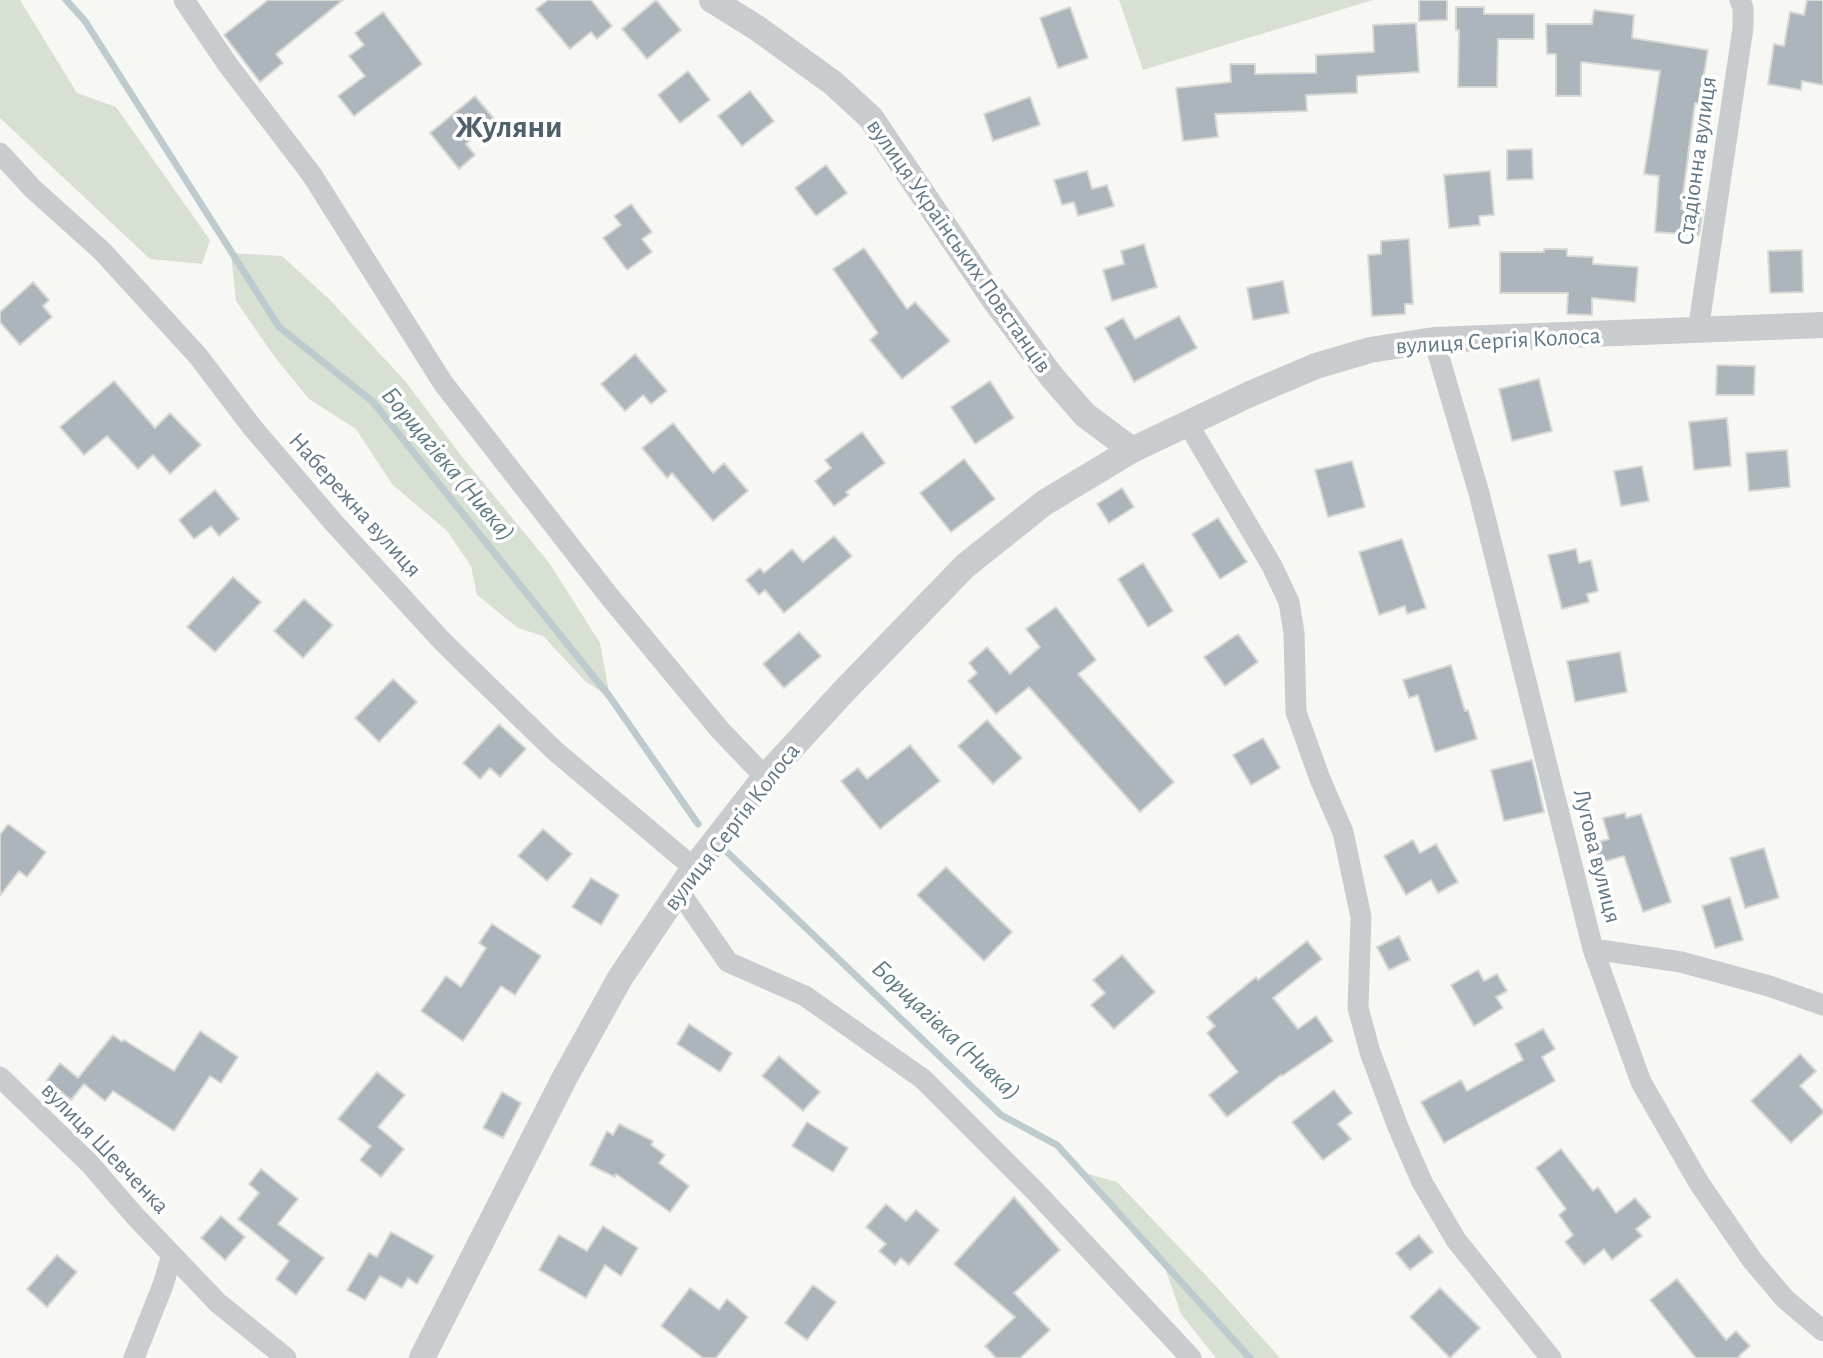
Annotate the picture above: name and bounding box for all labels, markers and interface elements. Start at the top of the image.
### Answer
street label: Стадіонна вулиця [1671,75,1723,247]
district label: Жуляни [455,108,563,146]
street label: вулиця Українських Повстанців [860,113,1058,379]
street label: вулиця Сергія Колоса [1395,321,1601,361]
water label: Борщагівка (Нивка) [374,380,522,548]
street label: Набережна вулиця [282,427,428,583]
street label: вулиця Сергія Колоса [657,737,807,917]
street label: Лугова вулиця [1566,786,1628,926]
water label: Борщагівка (Нивка) [865,953,1027,1107]
street label: вулиця Шевченка [35,1076,175,1220]

